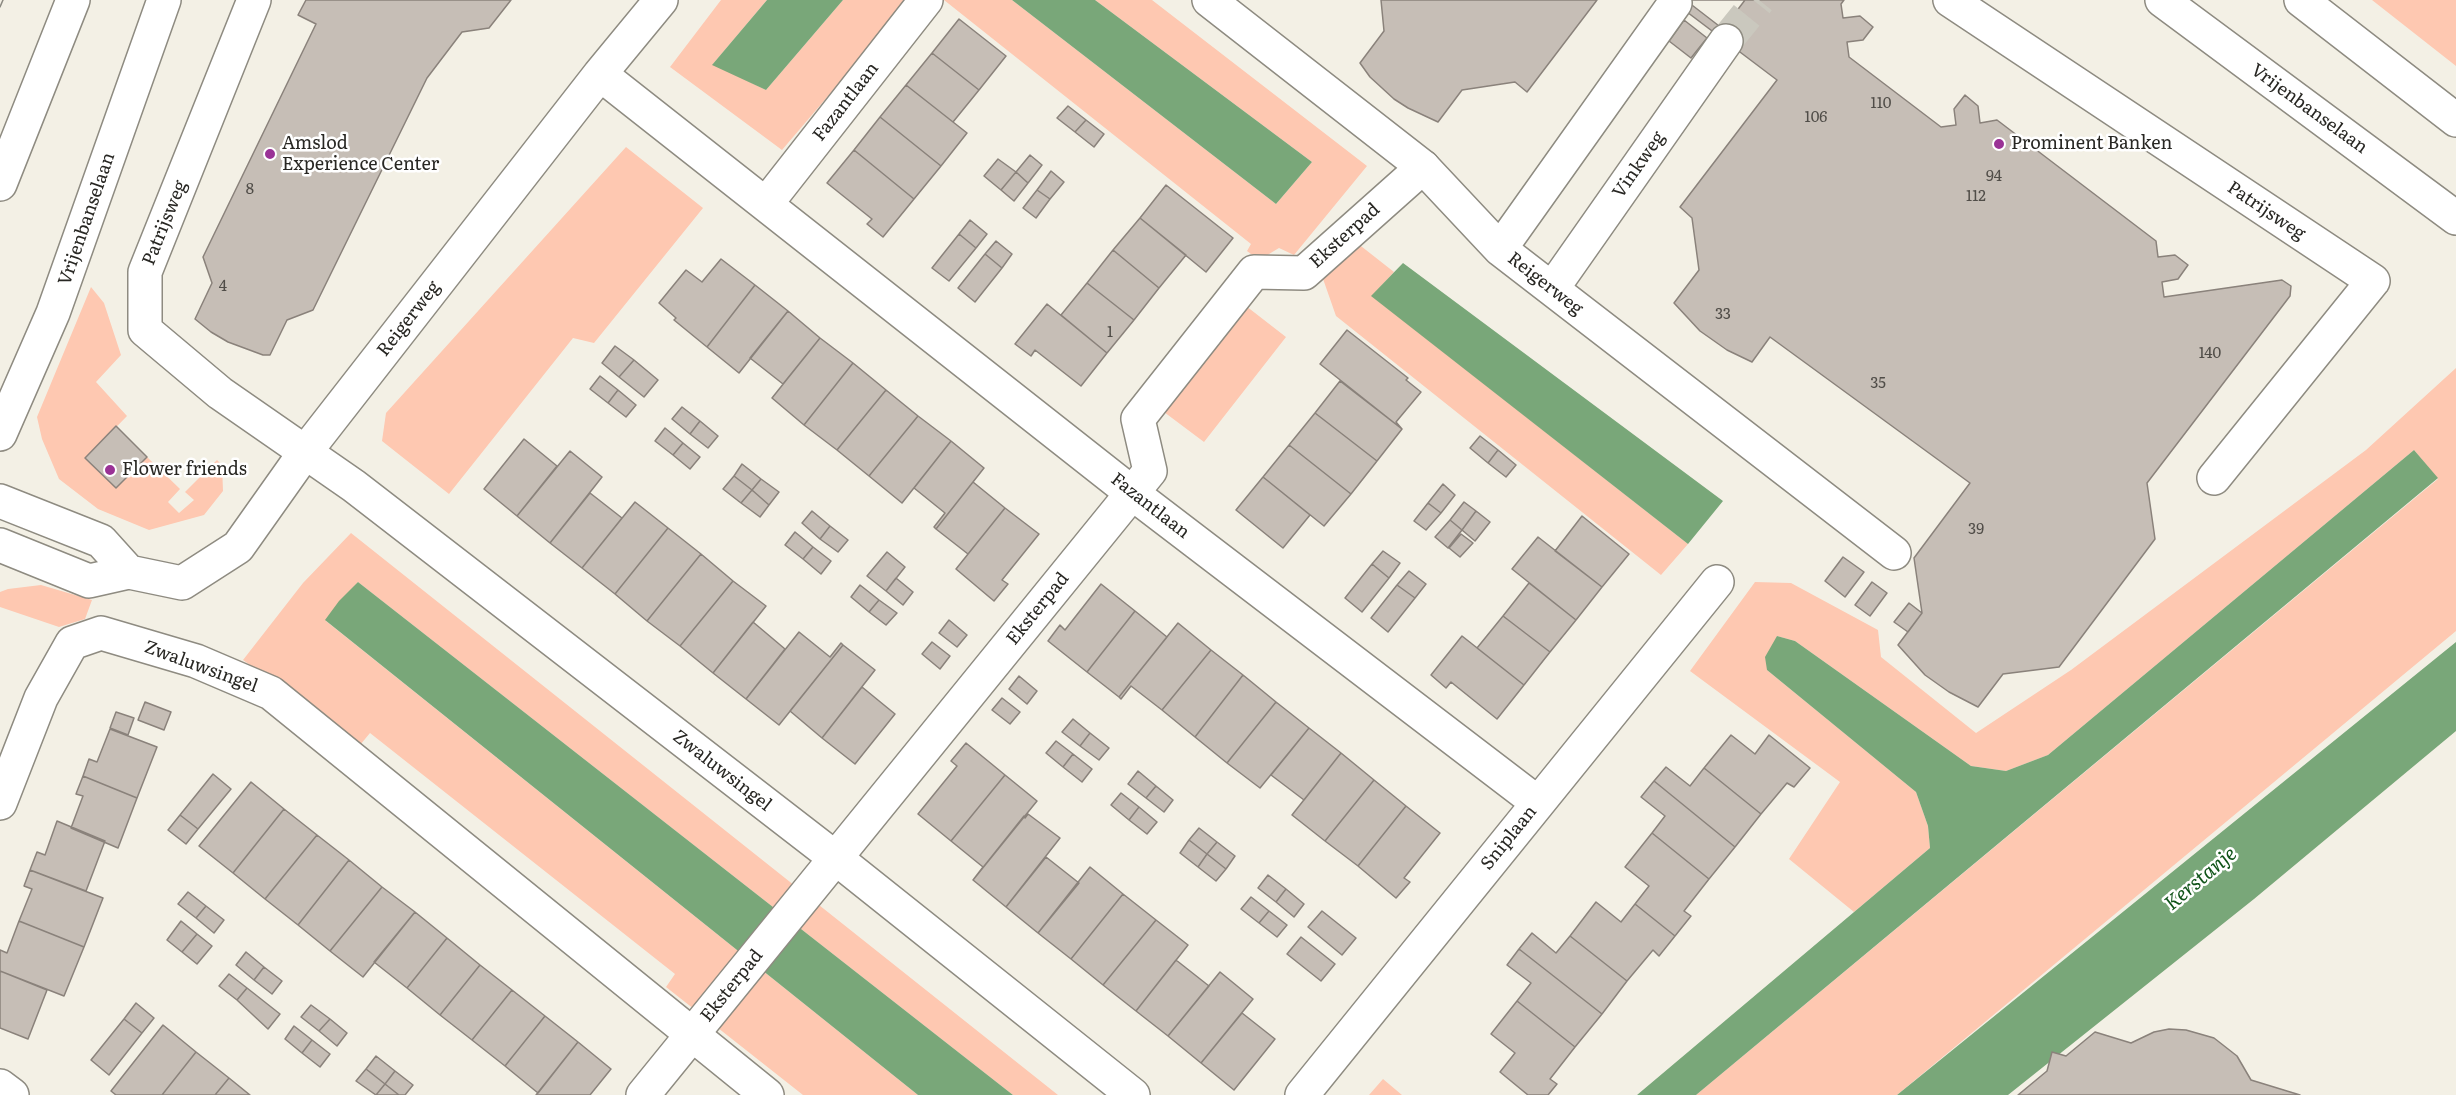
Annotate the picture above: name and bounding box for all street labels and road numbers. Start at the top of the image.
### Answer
street label: Fazantlaan [809,58,883,146]
street label: Vrijenbanselaan [2246,59,2372,159]
street label: Vinkweg [1608,128,1670,202]
street label: Vrijenbanselaan [54,150,120,288]
street label: Patrijsweg [138,177,192,269]
street label: Patrijsweg [2223,177,2309,245]
street label: Eksterpad [1305,199,1385,273]
street label: Reigerweg [1503,248,1587,320]
street label: Reigerweg [373,277,445,361]
street label: Fazantlaan [1106,469,1194,543]
street label: Eksterpad [1002,568,1074,650]
street label: Zwaluwsingel [141,636,261,698]
street label: Zwaluwsingel [668,726,776,816]
street label: Sniplaan [1476,801,1542,875]
street label: Eksterpad [696,945,768,1027]

